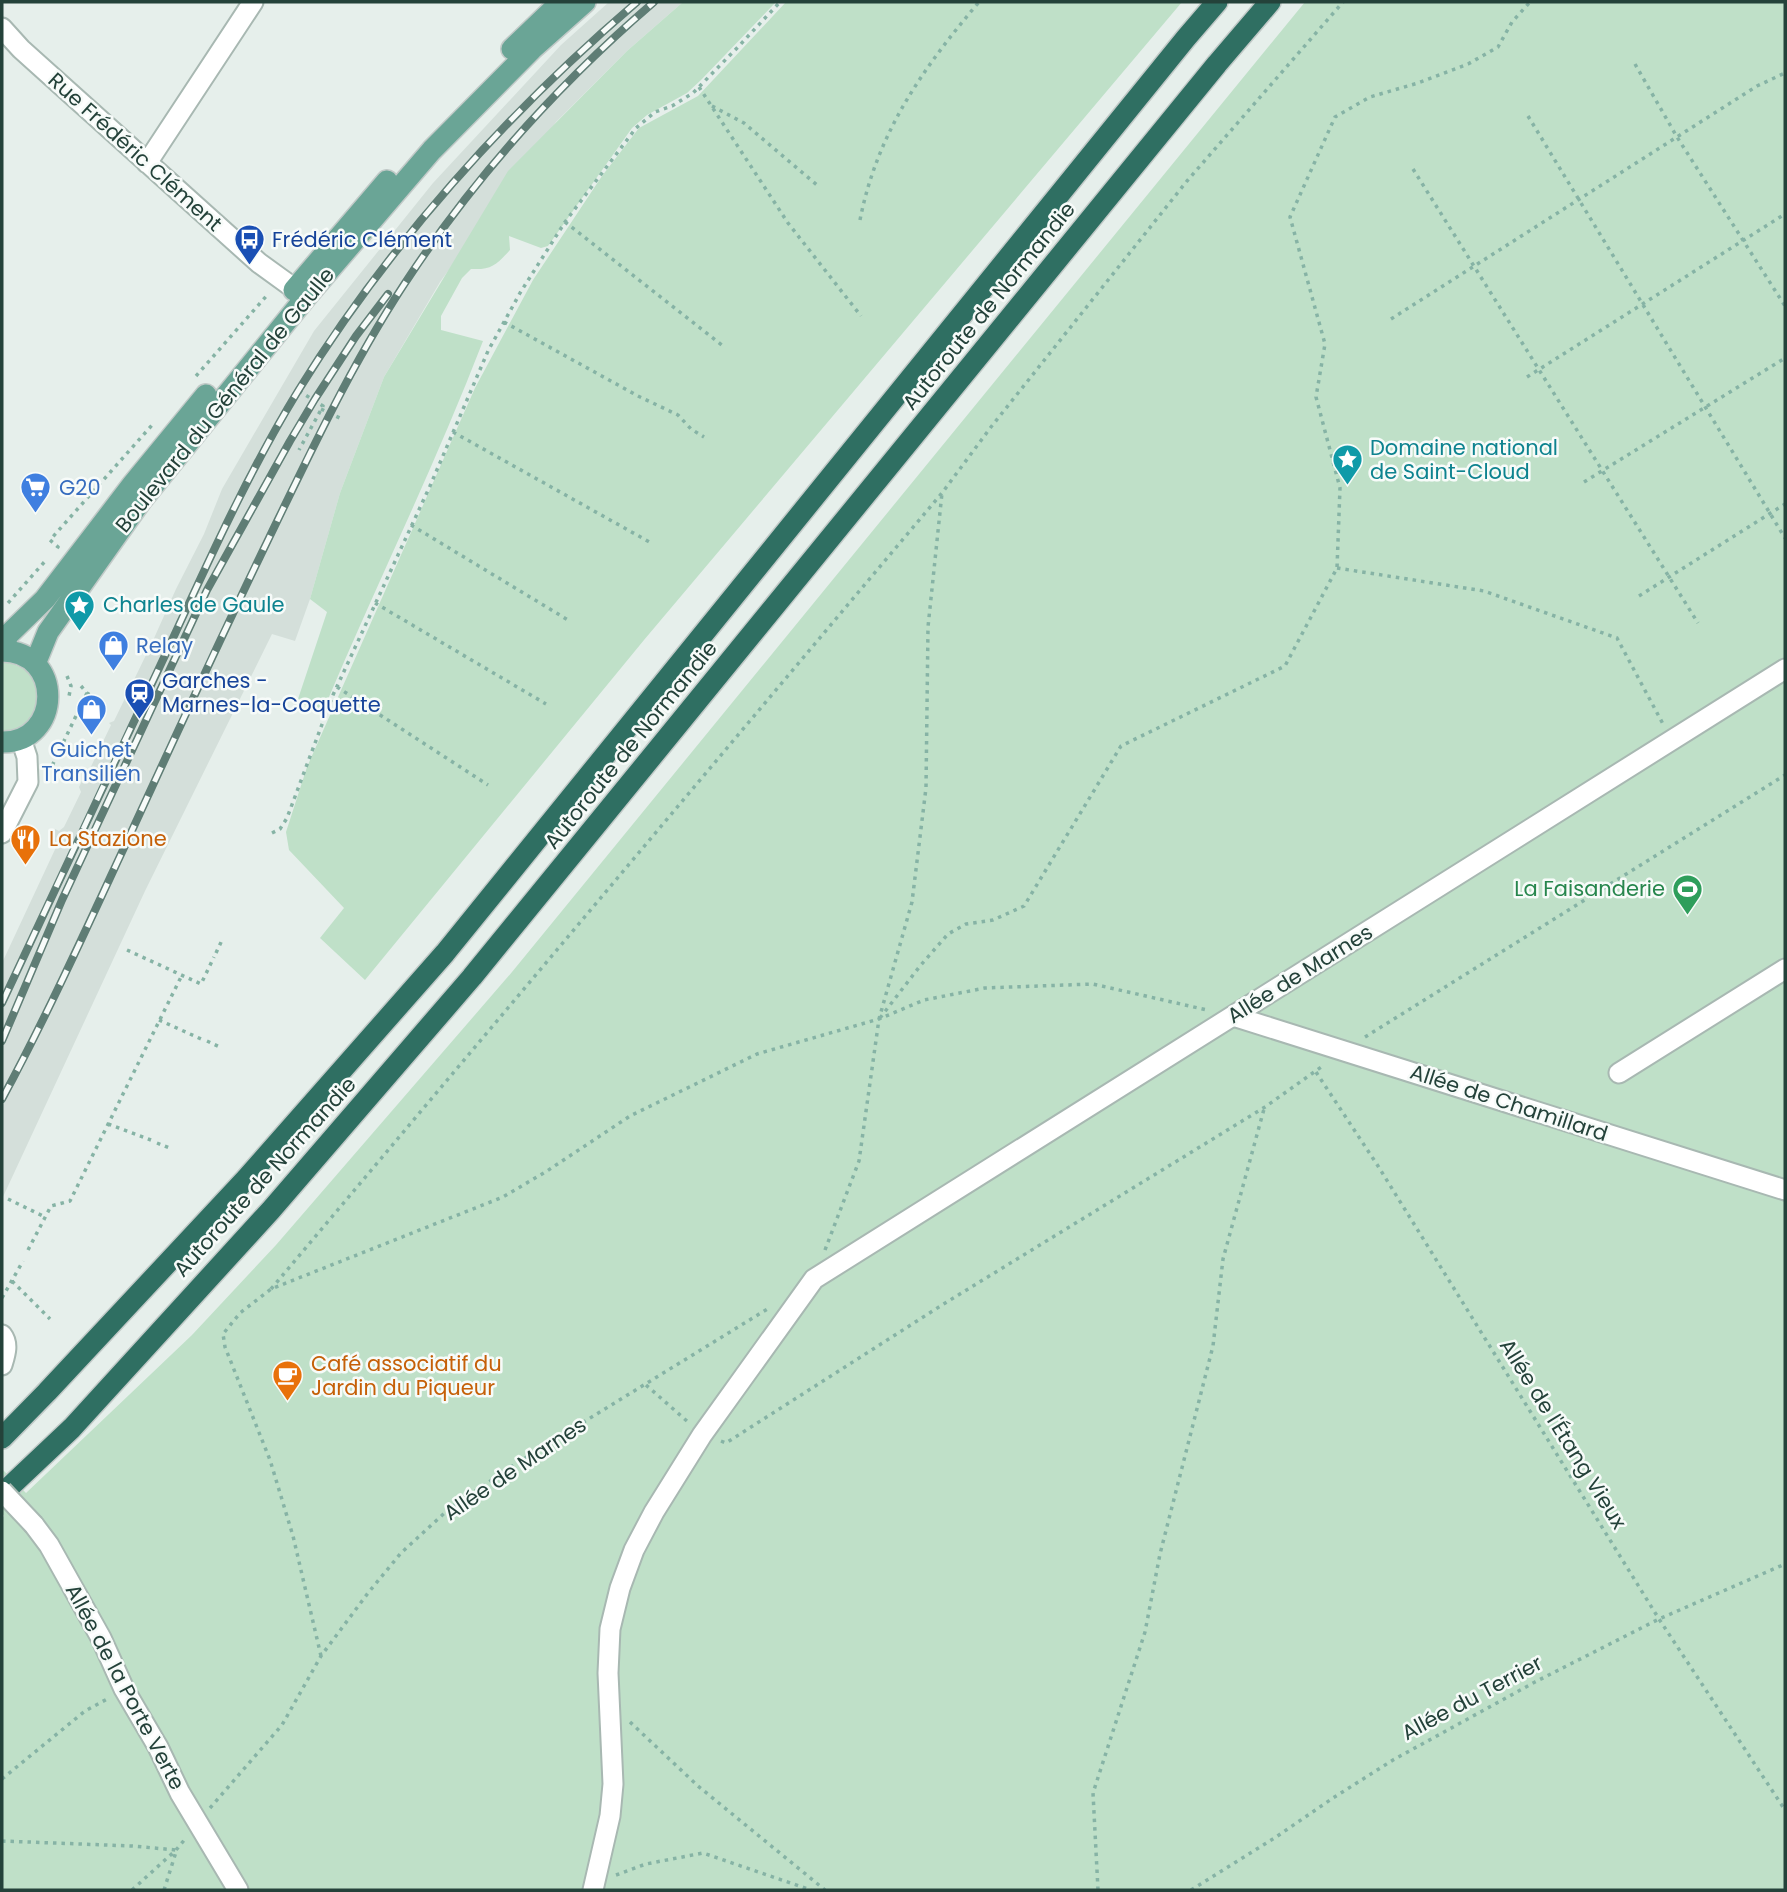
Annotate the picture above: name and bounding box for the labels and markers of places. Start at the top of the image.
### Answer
bus stop icon: Frédéric Clément [232,223,266,267]
place label: Frédéric Clément [272,225,452,254]
place label: Domaine national de Saint-Cloud [1370,433,1558,486]
place icon: Domaine national de Saint-Cloud [1330,443,1364,487]
supermarket icon: G20 [19,471,53,515]
place label: G20 [59,473,101,502]
place icon: Charles de Gaule [63,588,97,632]
place label: Charles de Gaule [103,590,284,619]
shop icon: Relay [96,629,130,673]
place label: Relay [136,631,193,660]
place label: Garches - Marnes-la-Coquette [162,666,381,719]
station icon: Garches - Marnes-la-Coquette [122,676,156,720]
shop icon: Guichet Transilien [74,693,108,737]
place label: Guichet Transilien [41,735,141,788]
restaurant icon: La Stazione [9,822,43,866]
place label: La Stazione [49,824,167,853]
sports icon: La Faisanderie [1671,872,1705,916]
place label: La Faisanderie [1514,874,1665,903]
place label: Café associatif du Jardin du Piqueur [311,1349,502,1402]
cafe icon: Café associatif du Jardin du Piqueur [271,1359,305,1403]

